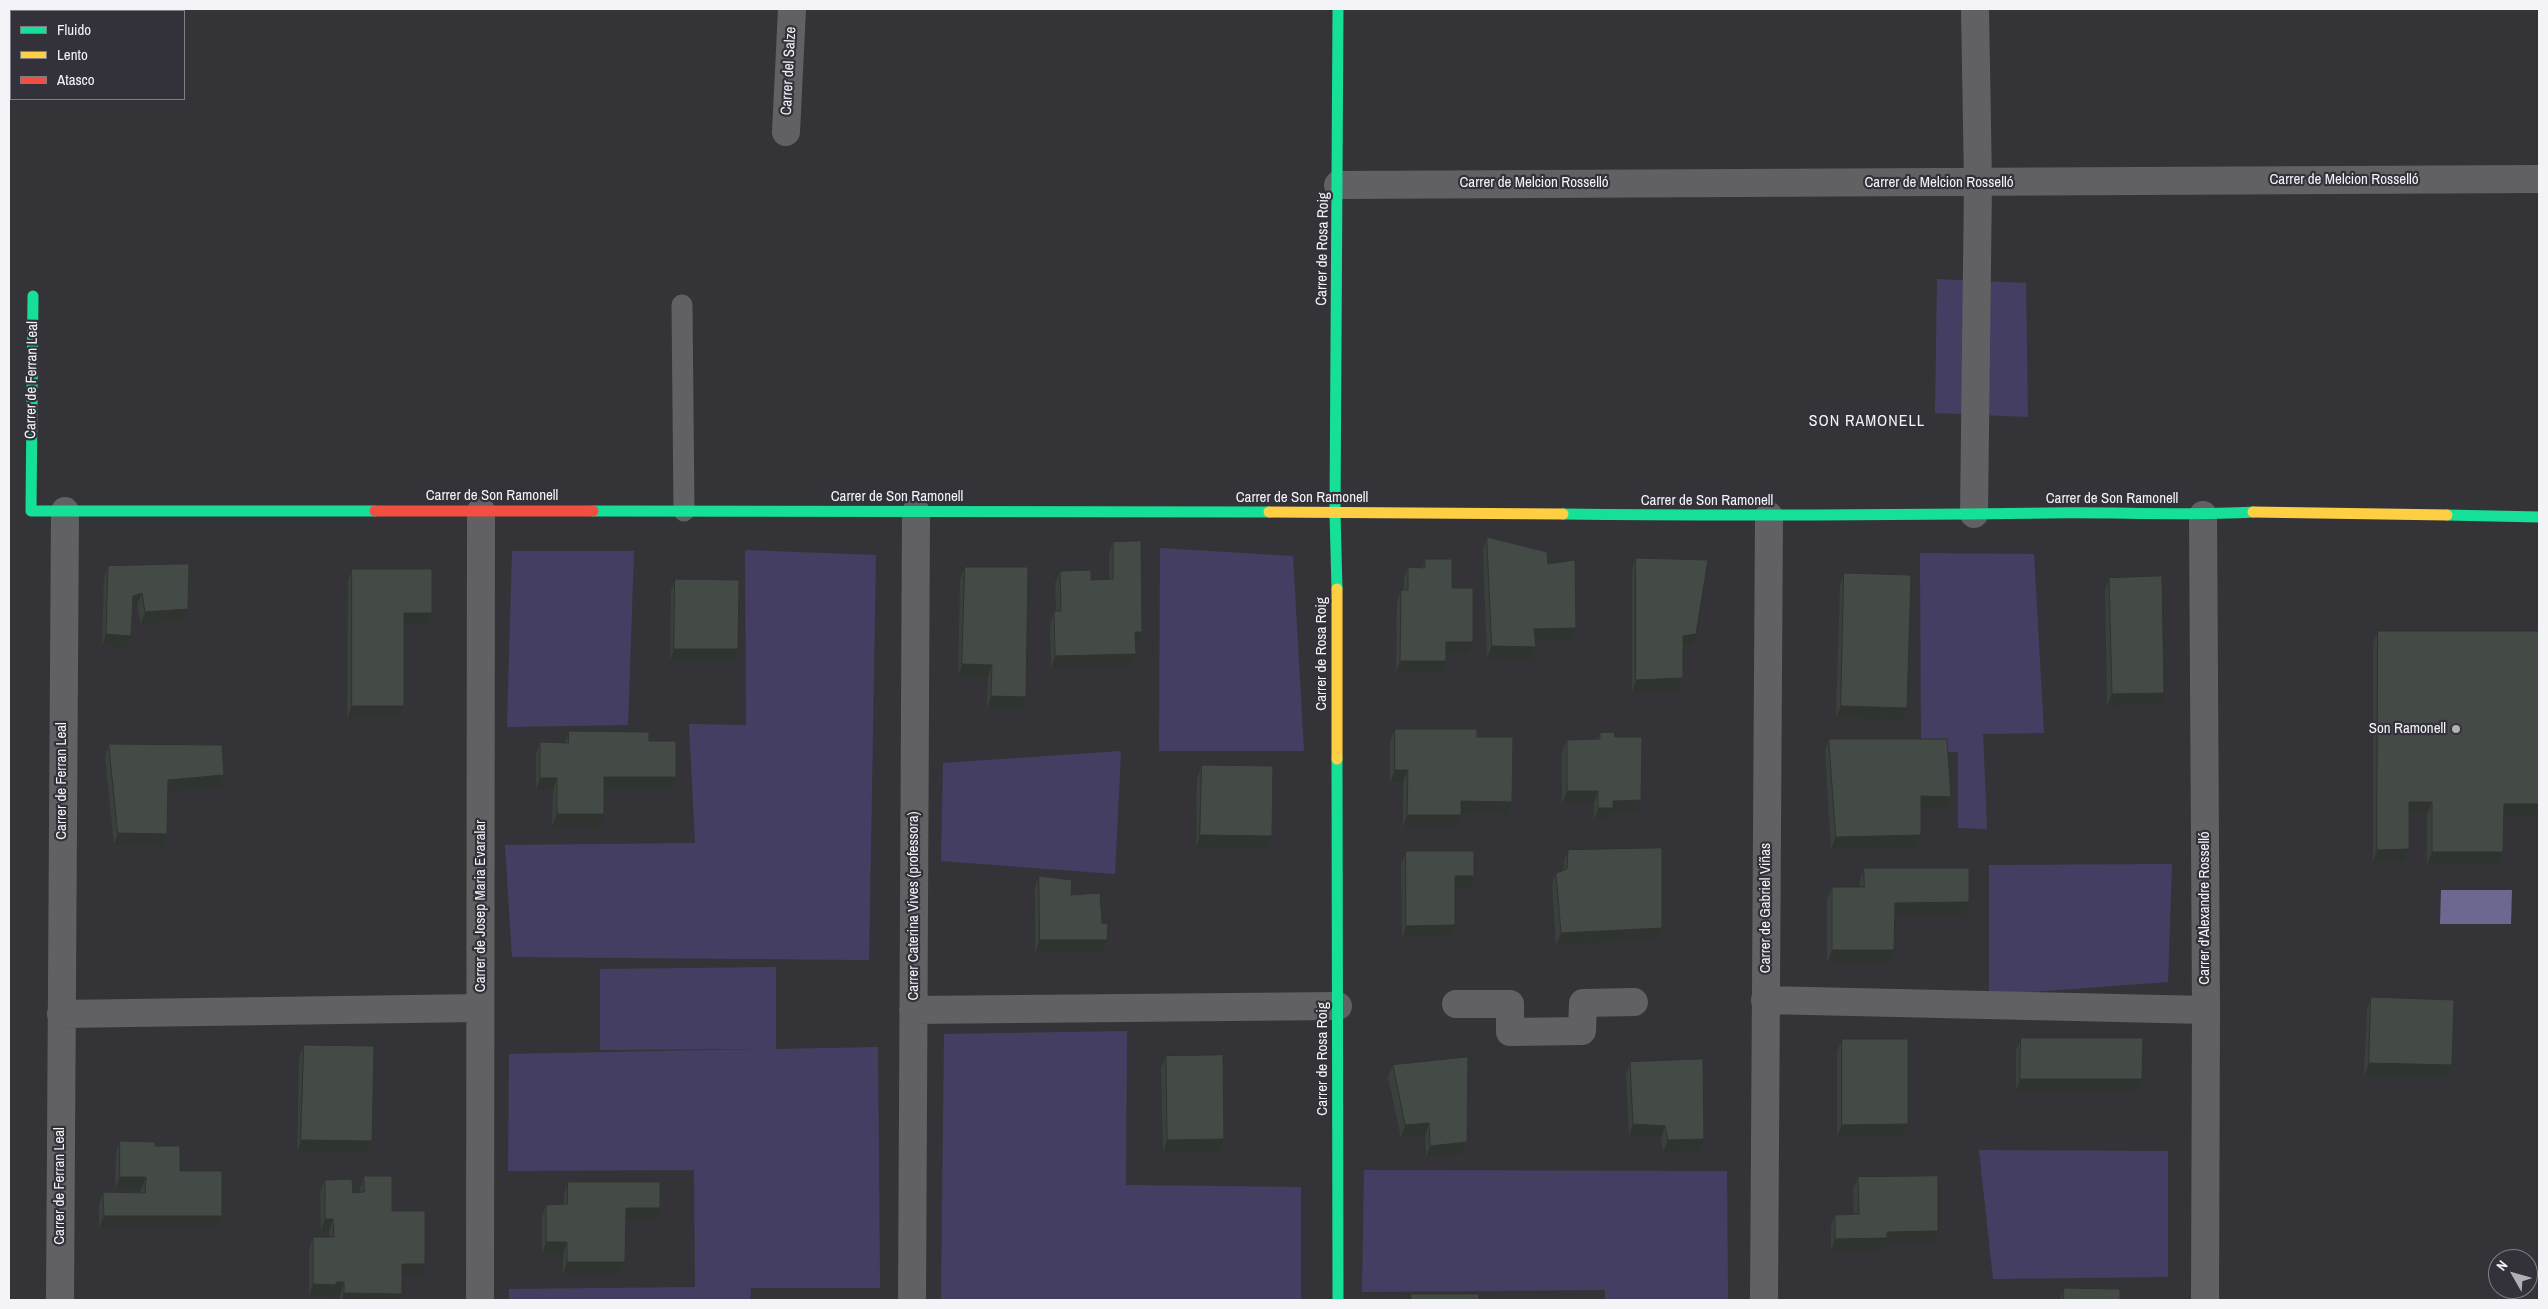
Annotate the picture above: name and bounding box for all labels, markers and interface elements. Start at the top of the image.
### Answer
legend [10,10,185,100]
text: Fluido [57,19,91,40]
street label: Carrer del Salze [778,26,800,116]
text: Lento [57,44,88,65]
text: Atasco [57,69,95,90]
street label: Carrer de Melcion Rosselló [2269,171,2419,189]
street label: Carrer de Melcion Rosselló [1459,174,1609,192]
street label: Carrer de Melcion Rosselló [1864,174,2014,192]
street label: Carrer de Rosa Roig [1313,192,1333,306]
street label: Carrer de Ferran Leal [22,321,42,439]
district label: SON RAMONELL [1807,412,1927,432]
street label: Carrer de Son Ramonell [426,487,558,505]
street label: Carrer de Son Ramonell [831,488,963,506]
street label: Carrer de Son Ramonell [1236,489,1368,507]
street label: Carrer de Son Ramonell [2046,490,2178,508]
street label: Carrer de Son Ramonell [1641,492,1773,510]
street label: Carrer de Rosa Roig [1313,597,1331,711]
place label: Son Ramonell [2369,720,2446,738]
street label: Carrer de Ferran Leal [53,722,71,840]
marker: Son Ramonell [2450,723,2462,735]
street label: Carrer Caterina Vives (professora) [905,811,923,1001]
street label: Carrer de Josep Maria Evaralar [472,820,490,992]
street label: Carrer d'Alexandre Rosselló [2196,831,2214,985]
street label: Carrer de Gabriel Viñas [1757,843,1775,973]
street label: Carrer de Rosa Roig [1314,1002,1332,1116]
street label: Carrer de Ferran Leal [51,1127,69,1245]
north arrow [2488,1249,2538,1299]
text: N [2492,1257,2512,1274]

